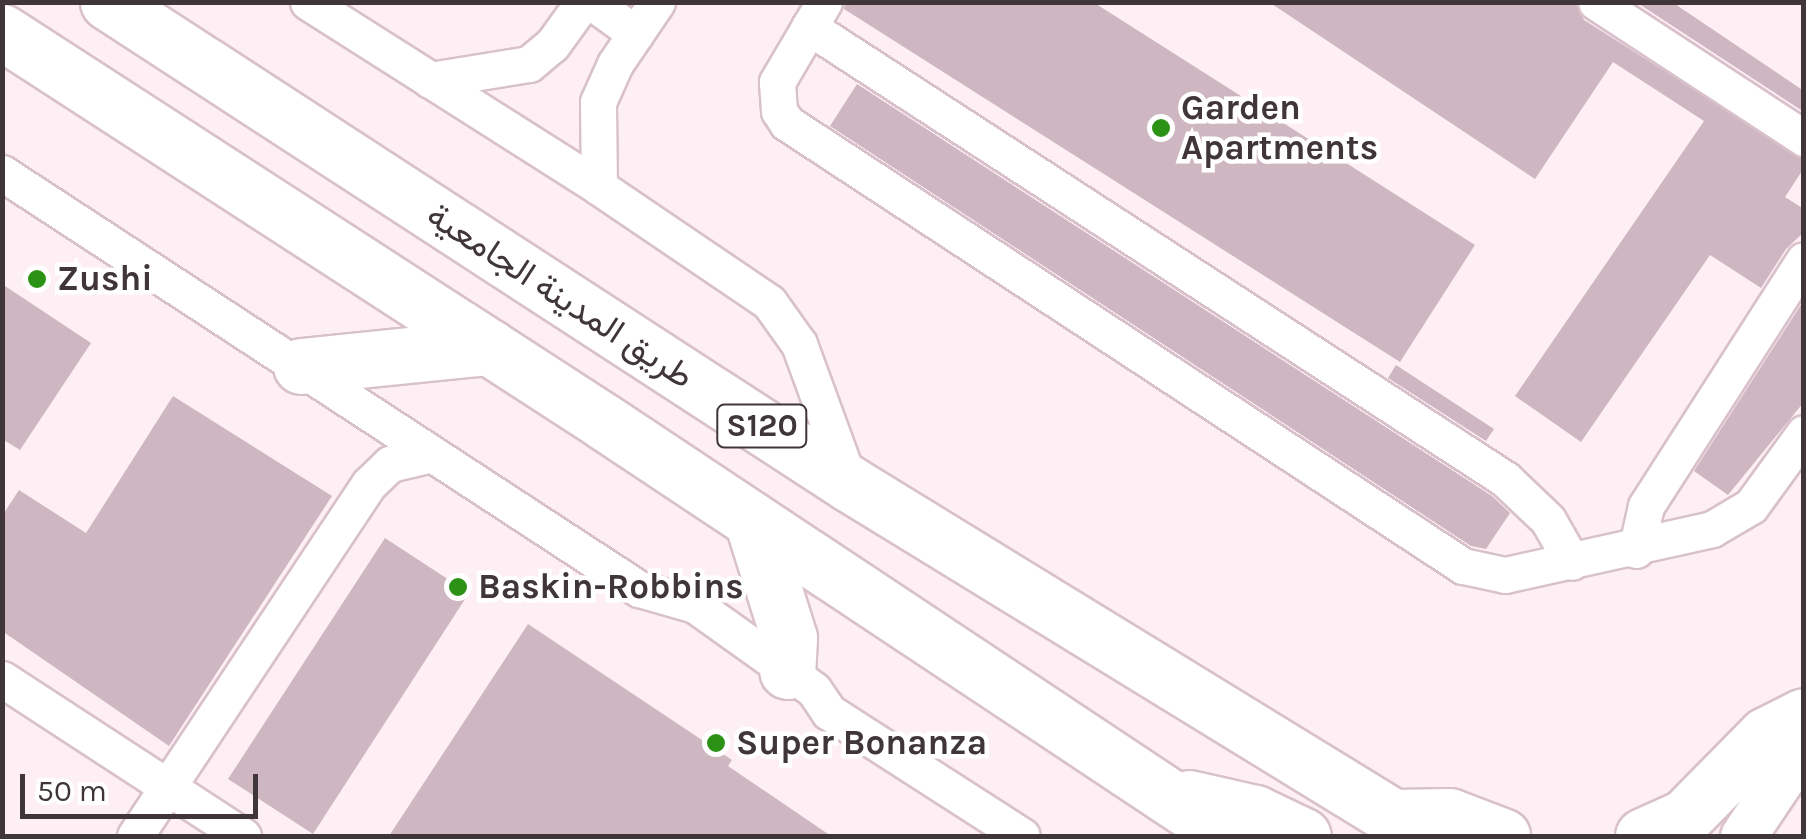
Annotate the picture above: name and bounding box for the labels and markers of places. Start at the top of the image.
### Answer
place label: Garden Apartments [1181,87,1378,169]
marker: Garden Apartments [1150,117,1172,139]
place label: Zushi [57,258,153,300]
marker: Zushi [26,268,48,290]
place label: Baskin-Robbins [478,566,744,608]
marker: Baskin-Robbins [447,576,469,598]
place label: Super Bonanza [736,722,987,764]
marker: Super Bonanza [705,732,727,754]

